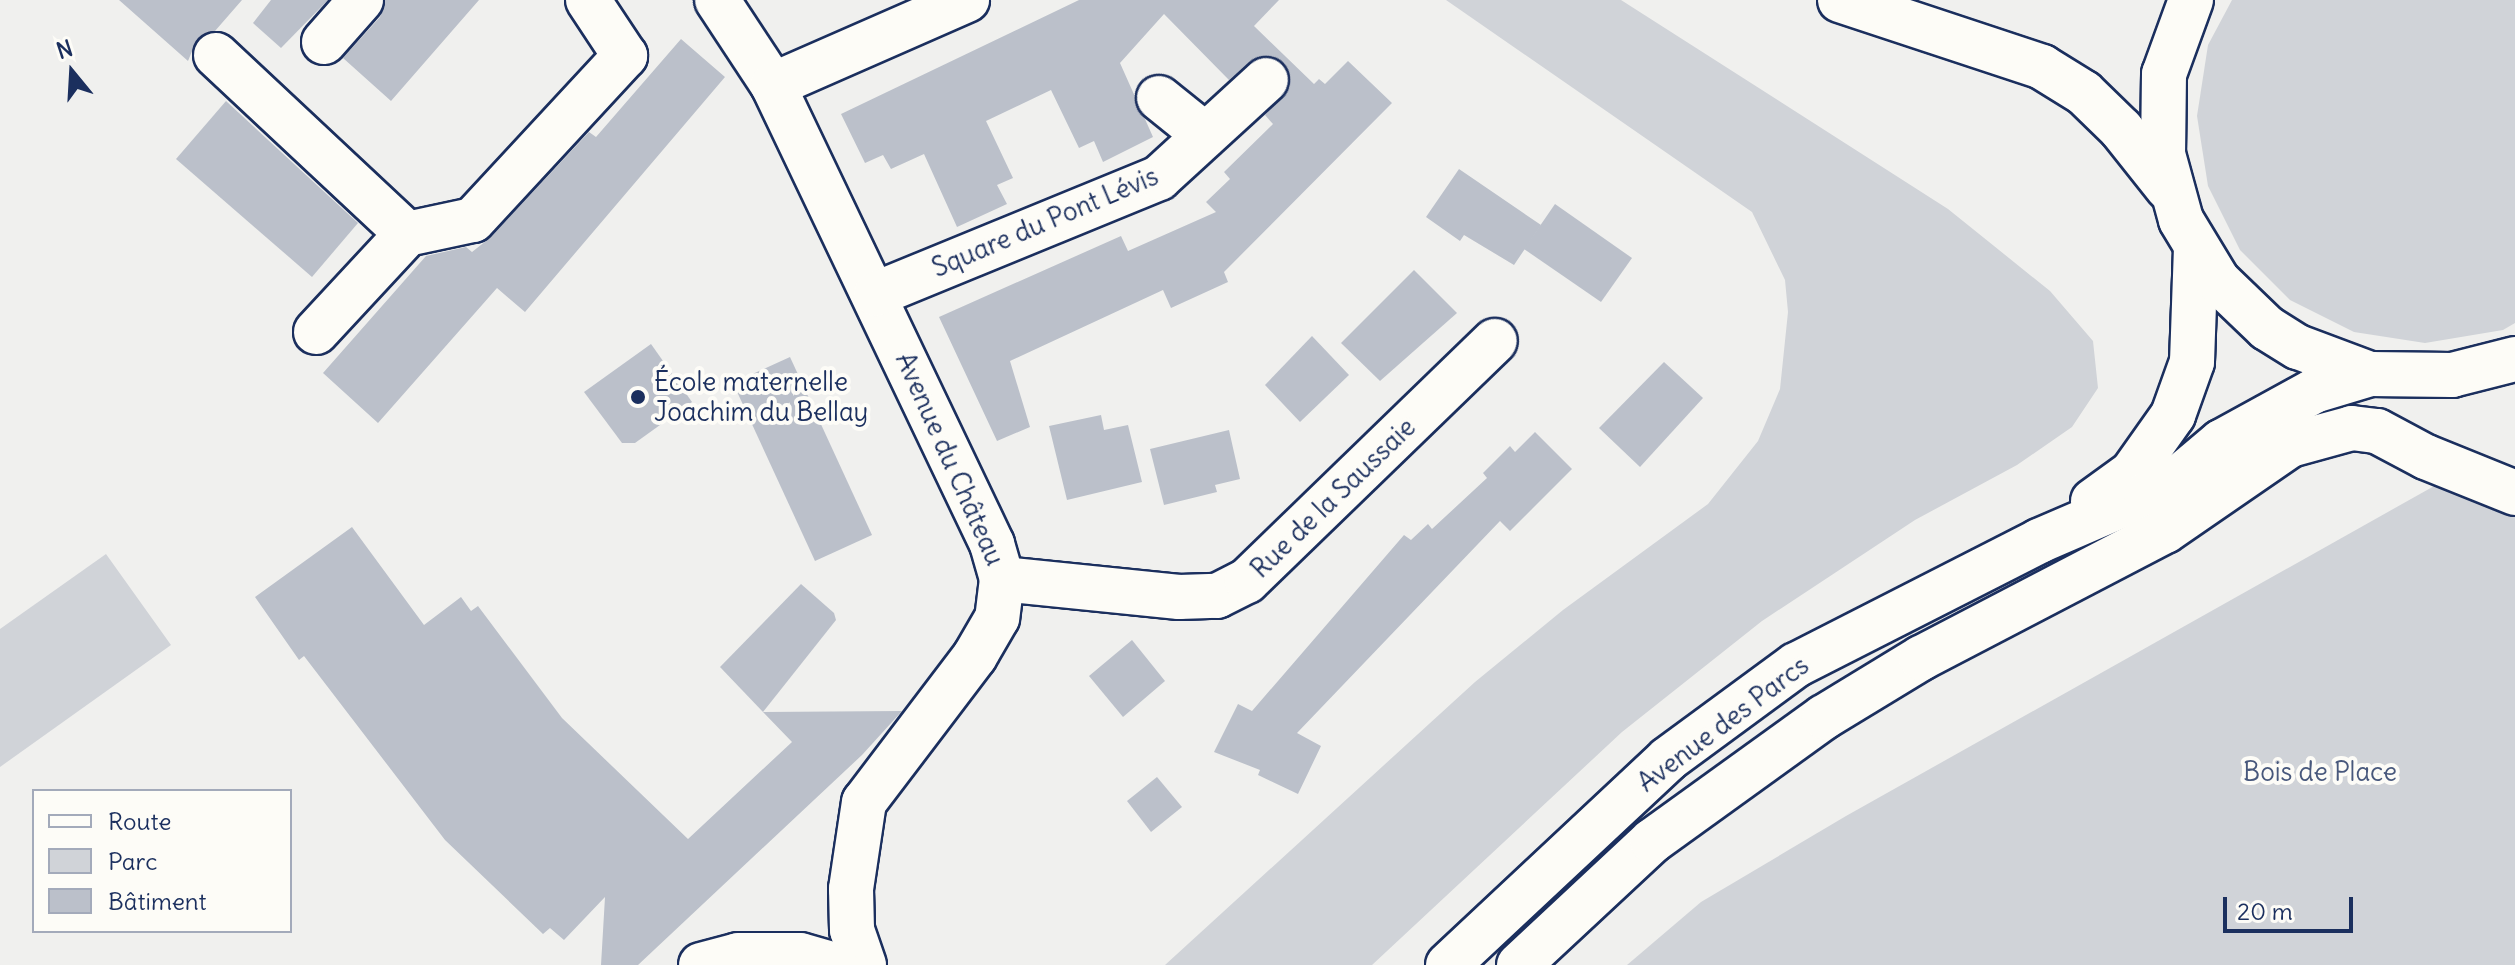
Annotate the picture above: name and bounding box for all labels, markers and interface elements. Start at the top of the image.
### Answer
north arrow [32,32,112,112]
text: N [53,34,76,65]
street label: Square du Pont Lévis [927,160,1163,284]
street label: Avenue du Château [889,348,1011,570]
place label: École maternelle Joachim du Bellay [654,366,868,428]
marker: École maternelle Joachim du Bellay [629,388,647,406]
street label: Rue de la Saussaie [1244,412,1422,584]
street label: Avenue des Parcs [1631,650,1815,798]
park label: Bois de Place [2243,756,2397,788]
legend [32,789,292,933]
text: Route [108,806,171,836]
text: Parc [108,846,157,876]
scale bar [2227,881,2357,931]
text: Bâtiment [108,886,207,916]
text: 20 m [2237,896,2293,926]

